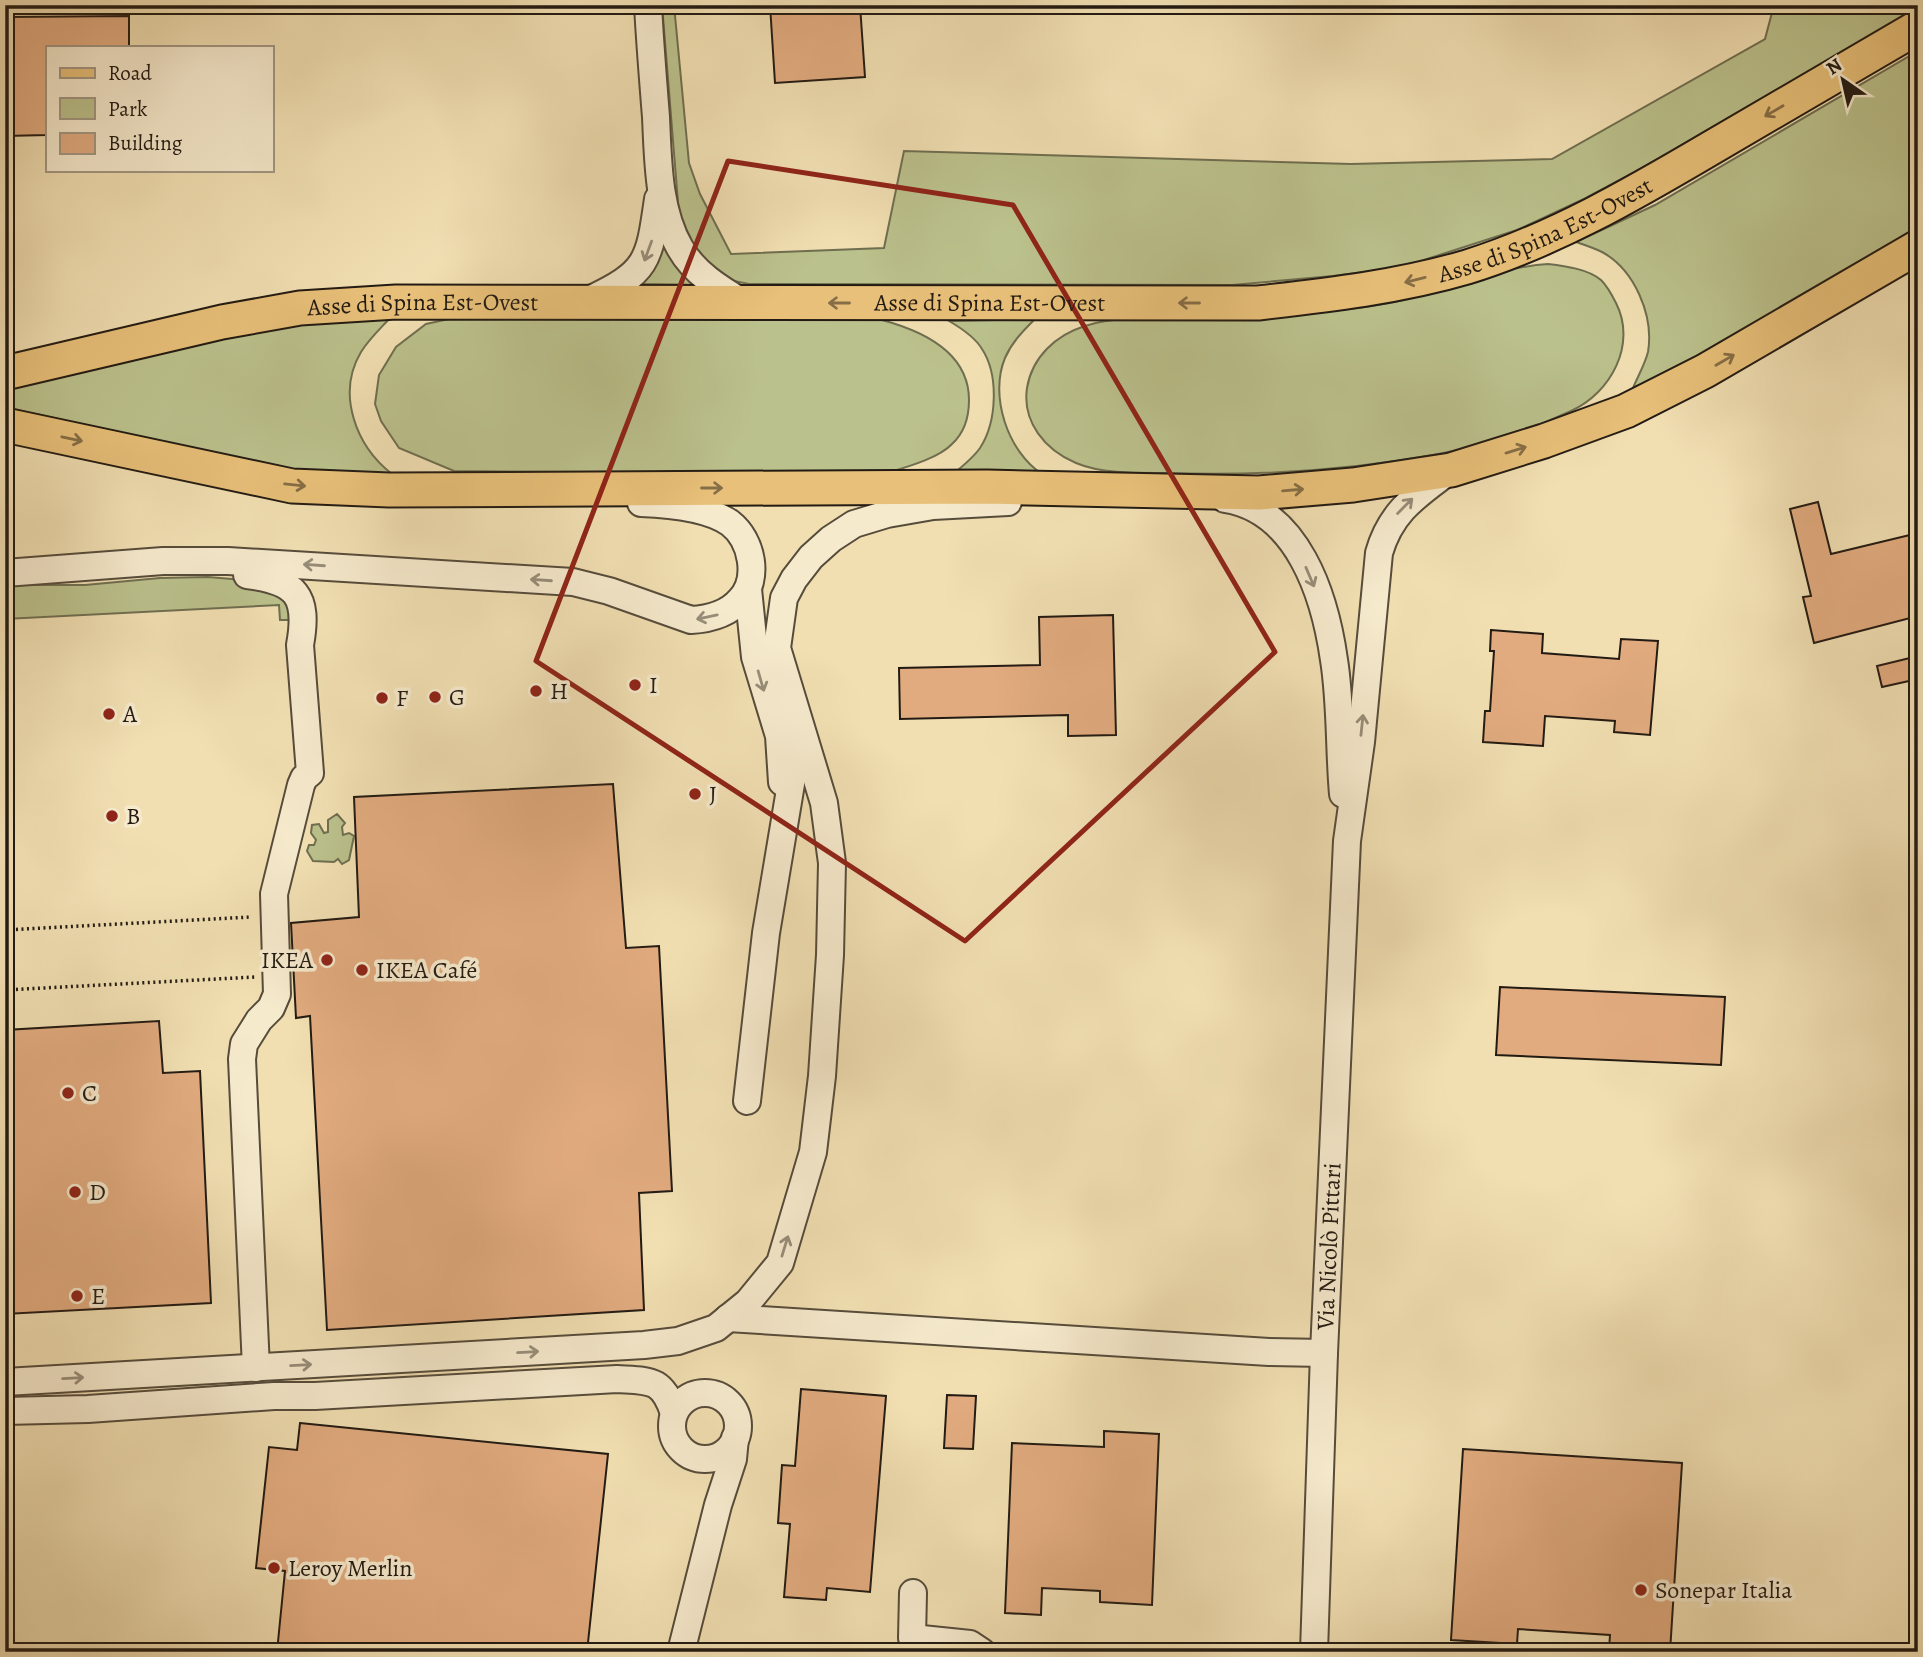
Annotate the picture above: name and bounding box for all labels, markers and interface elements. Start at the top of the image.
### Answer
legend [46,46,273,172]
north arrow [1808,46,1878,116]
text: N [1821,52,1847,81]
text: Road [108,59,152,87]
text: Park [108,95,148,123]
one-way arrow [1765,105,1785,119]
text: Building [108,129,183,157]
street label: Asse di Spina Est-Ovest [1434,169,1658,290]
one-way arrow [641,239,654,261]
one-way arrow [1404,274,1427,287]
street label: Asse di Spina Est-Ovest [305,286,538,324]
street label: Asse di Spina Est-Ovest [873,287,1105,319]
one-way arrow [828,296,851,310]
one-way arrow [1178,296,1201,310]
one-way arrow [1714,353,1734,367]
one-way arrow [60,433,83,447]
one-way arrow [1505,442,1527,455]
one-way arrow [283,479,306,492]
one-way arrow [701,481,724,495]
one-way arrow [1281,483,1304,496]
one-way arrow [1397,498,1414,515]
one-way arrow [304,558,326,571]
one-way arrow [1304,566,1317,588]
one-way arrow [531,573,553,586]
one-way arrow [696,611,718,624]
place label: I [649,669,658,701]
one-way arrow [756,670,769,692]
place label: H [550,675,568,707]
marker: I [627,677,643,693]
place label: G [449,681,465,713]
place label: F [396,682,408,714]
marker: H [528,683,544,699]
marker: G [427,689,443,705]
marker: F [374,690,390,706]
place label: A [122,698,138,730]
marker: A [101,706,117,722]
one-way arrow [1356,714,1369,737]
place label: J [709,778,717,810]
marker: J [687,786,703,802]
place label: B [126,800,140,832]
marker: B [104,808,120,824]
place label: IKEA [261,944,314,976]
marker: IKEA [319,952,335,968]
place label: IKEA Café [376,954,477,986]
marker: IKEA Café [354,962,370,978]
place label: C [82,1077,97,1109]
marker: C [60,1085,76,1101]
street label: Via Nicolò Pittari [1309,1162,1349,1332]
place label: D [89,1176,106,1208]
marker: D [67,1184,83,1200]
one-way arrow [780,1235,793,1257]
place label: E [91,1280,105,1312]
marker: E [69,1288,85,1304]
one-way arrow [516,1345,538,1358]
one-way arrow [289,1359,312,1372]
one-way arrow [62,1372,85,1385]
place label: Leroy Merlin [288,1552,412,1584]
marker: Leroy Merlin [266,1560,282,1576]
place label: Sonepar Italia [1655,1574,1793,1606]
marker: Sonepar Italia [1633,1582,1649,1598]

